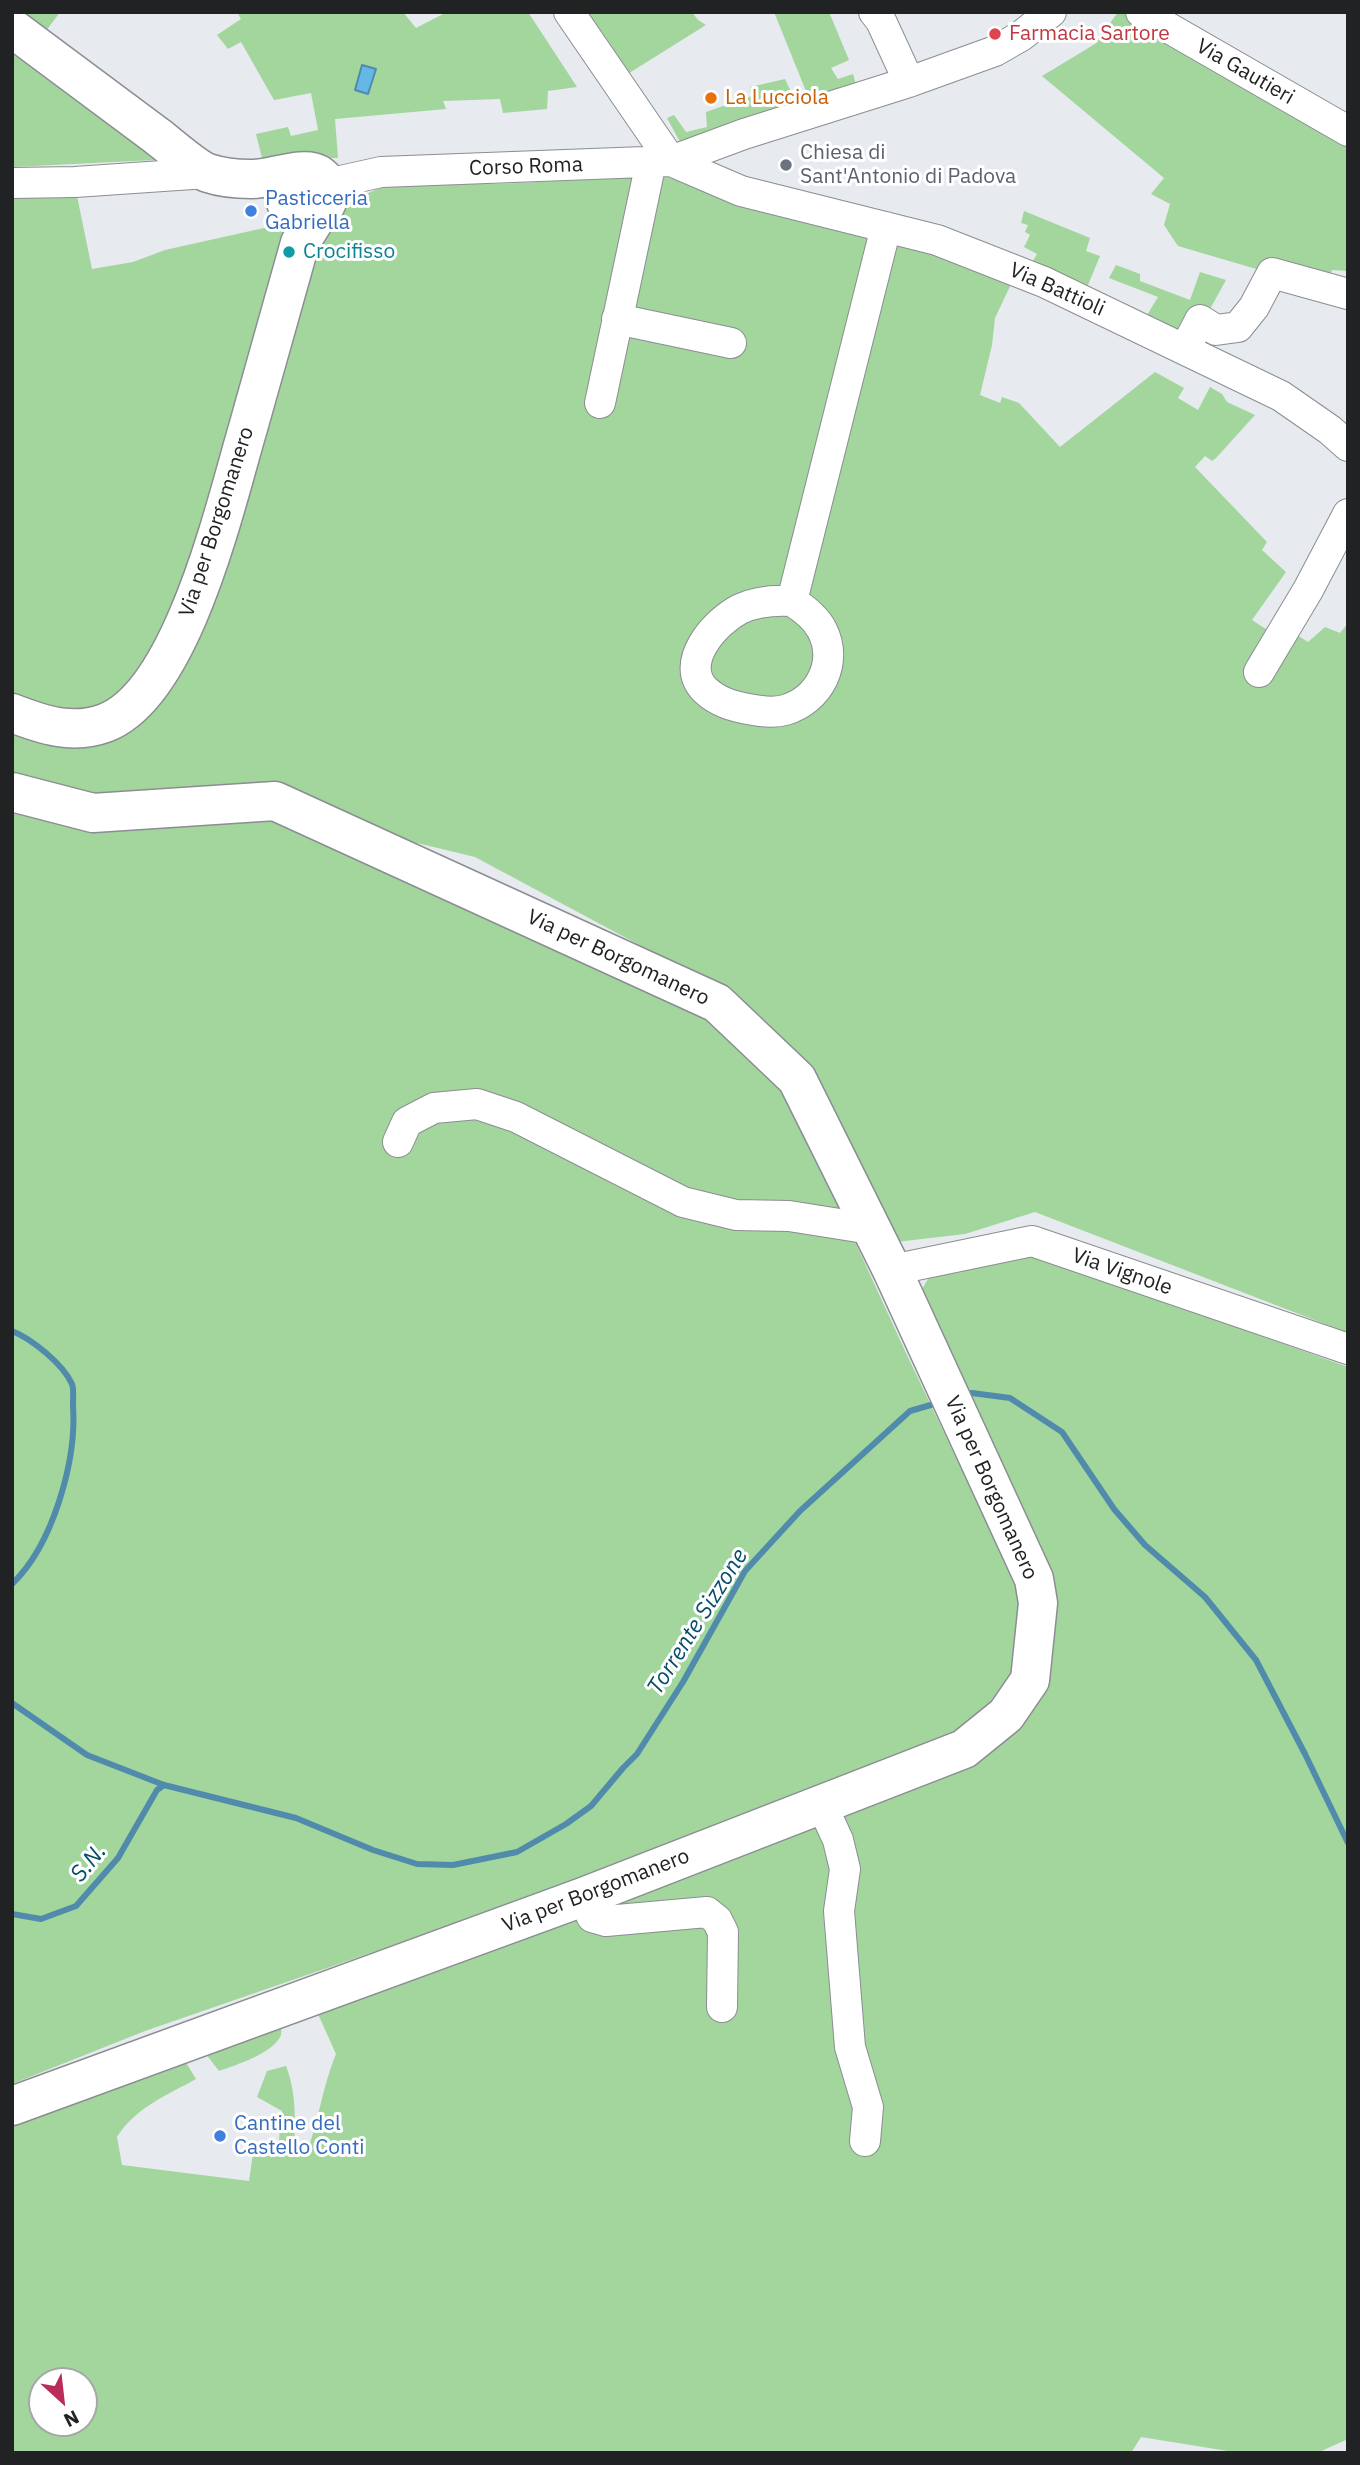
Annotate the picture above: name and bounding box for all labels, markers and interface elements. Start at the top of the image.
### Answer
place label: Farmacia Sartore [1009,21,1170,47]
marker: Farmacia Sartore [987,26,1003,42]
street label: Via Gautieri [1191,34,1299,110]
place label: La Lucciola [725,85,829,111]
marker: La Lucciola [703,90,719,106]
place label: Chiesa di Sant'Antonio di Padova [800,140,1016,190]
street label: Corso Roma [469,152,583,182]
marker: Chiesa di Sant'Antonio di Padova [778,157,794,173]
place label: Pasticceria Gabriella [265,186,368,236]
marker: Pasticceria Gabriella [243,203,259,219]
place label: Crocifisso [303,239,395,265]
marker: Crocifisso [281,244,297,260]
street label: Via Battioli [1005,258,1109,322]
street label: Via per Borgomanero [174,424,260,620]
street label: Via per Borgomanero [523,905,713,1011]
street label: Via Vignole [1069,1243,1175,1301]
street label: Via per Borgomanero [939,1392,1043,1584]
water label: Torrente Sizzone [642,1544,754,1700]
water label: S.N. [65,1838,113,1888]
street label: Via per Borgomanero [499,1844,693,1938]
place label: Cantine del Castello Conti [234,2111,365,2161]
marker: Cantine del Castello Conti [212,2128,228,2144]
north arrow [28,2367,98,2437]
text: N [60,2405,83,2433]

